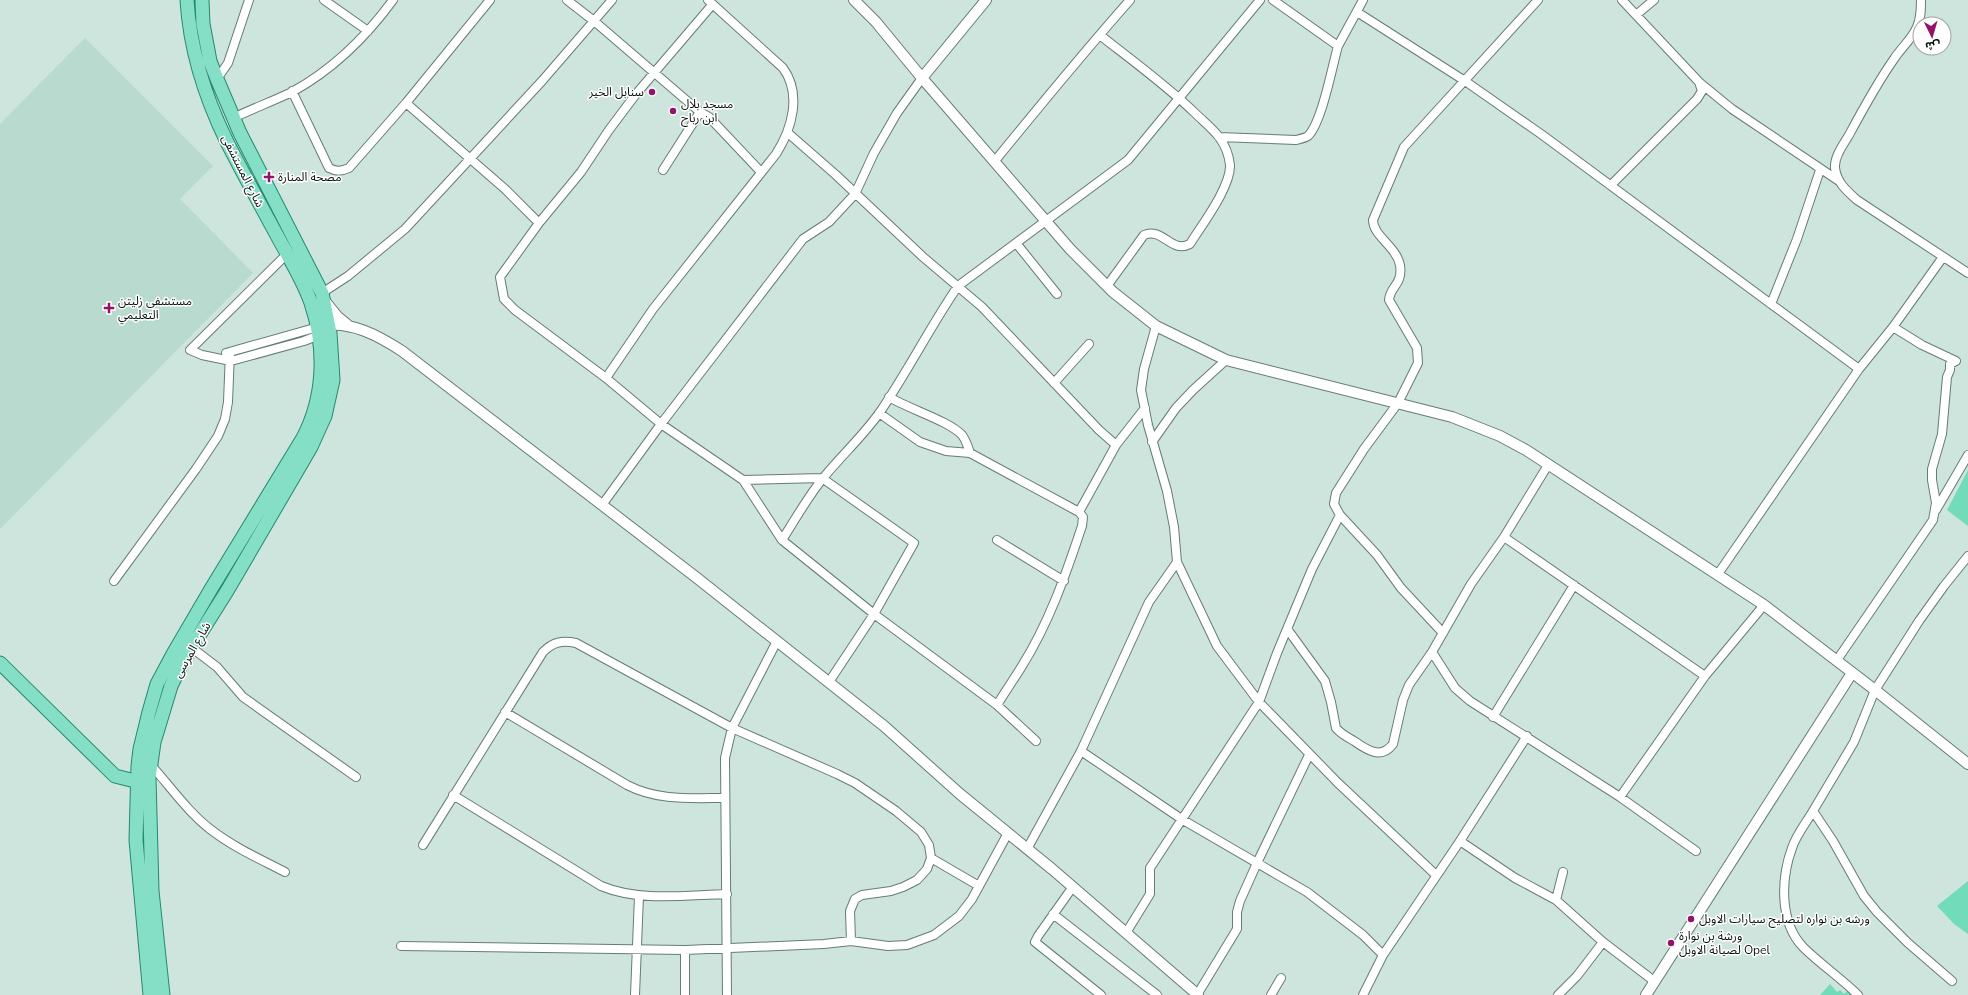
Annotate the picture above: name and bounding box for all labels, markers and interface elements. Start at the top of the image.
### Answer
north arrow [1912,16,1952,56]
text: ش [1925,37,1941,54]
place label: سنابل الخير [588,84,644,100]
marker: سنابل الخير [647,87,657,97]
place label: مسجد بلال ابن رباح [681,96,733,127]
marker: مسجد بلال ابن رباح [668,106,678,116]
street label: شارع المستشفى [217,132,268,210]
place label: مصحة المنارة [278,169,342,185]
marker: مصحة المنارة [263,171,275,183]
place label: مستشفى زليتن التعليمي [118,293,192,325]
marker: مستشفى زليتن التعليمي [103,302,115,314]
street label: شارع المرسى [170,619,215,681]
place label: ورشه بن نواره لتصليح سيارات الاوبل [1699,911,1870,928]
marker: ورشه بن نواره لتصليح سيارات الاوبل [1686,914,1696,924]
place label: ورشة بن نوارة لصيانة الاوبل Opel [1679,928,1770,958]
marker: ورشة بن نوارة لصيانة الاوبل Opel [1666,938,1676,948]

